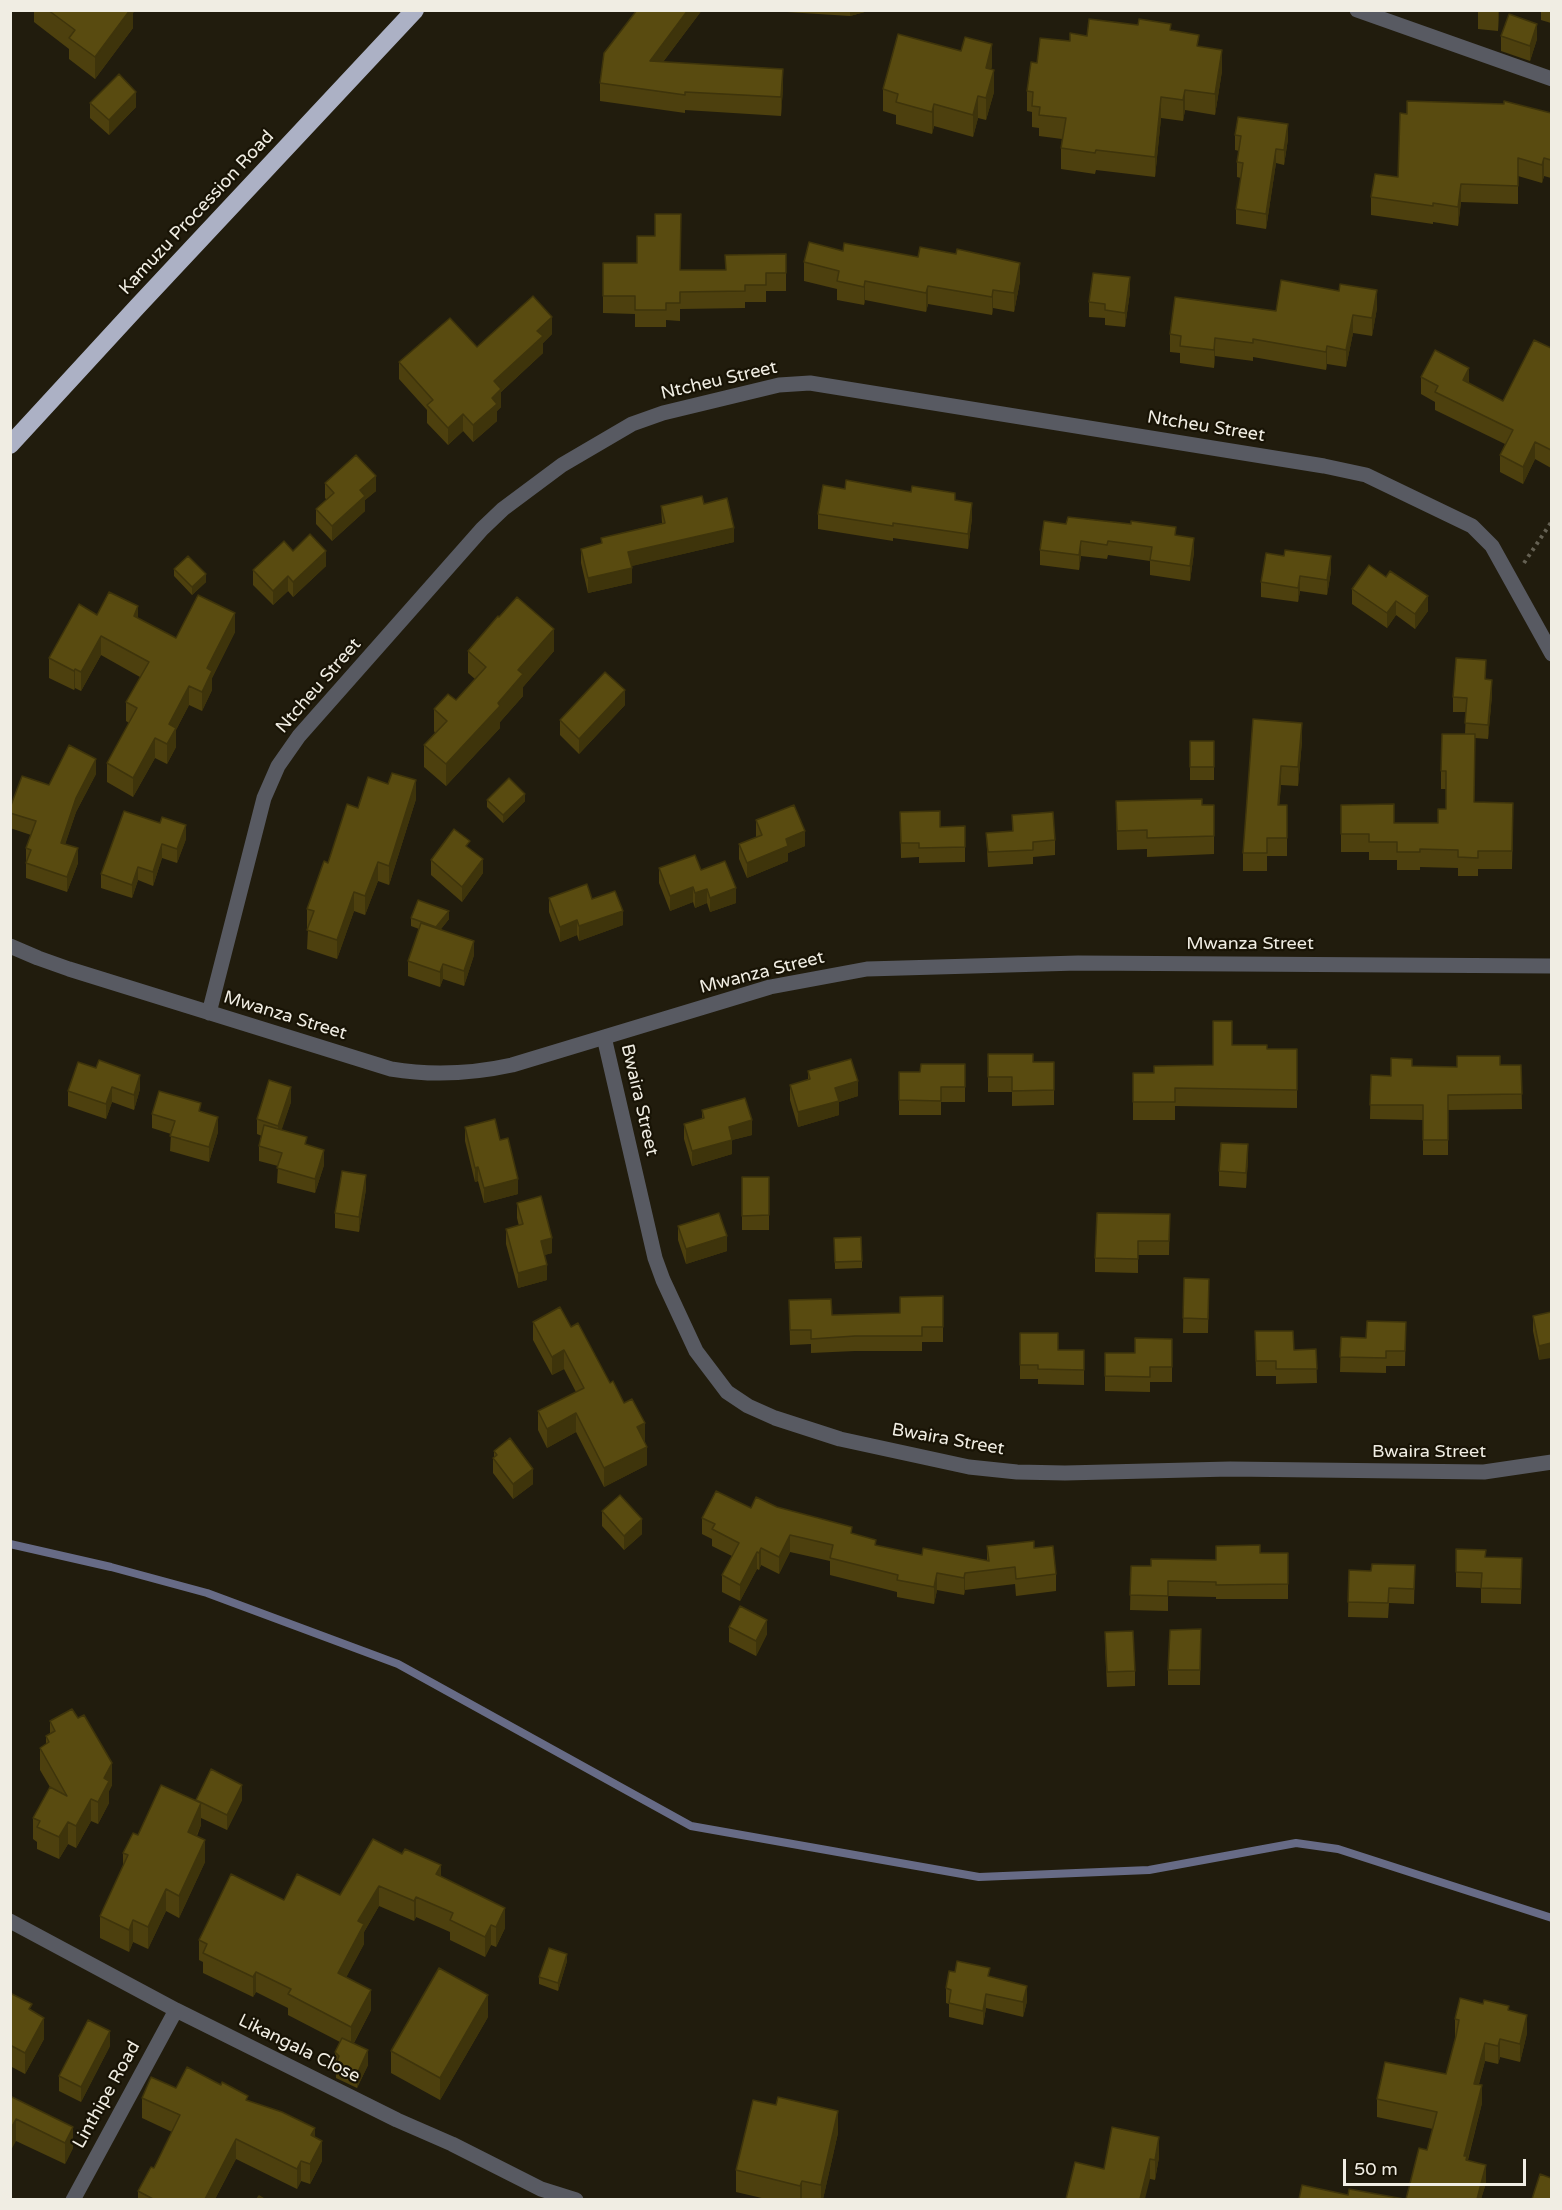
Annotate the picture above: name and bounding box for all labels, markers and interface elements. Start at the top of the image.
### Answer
street label: Kamuzu Procession Road [115,126,279,300]
street label: Ntcheu Street [659,357,779,405]
street label: Ntcheu Street [1146,407,1266,447]
street label: Ntcheu Street [272,634,366,738]
street label: Mwanza Street [1186,933,1314,955]
street label: Mwanza Street [697,947,827,999]
street label: Mwanza Street [221,987,349,1045]
street label: Bwaira Street [616,1042,662,1158]
street label: Bwaira Street [890,1419,1006,1461]
street label: Bwaira Street [1372,1441,1486,1463]
street label: Likangala Close [234,2010,364,2088]
street label: Linthipe Road [69,2038,145,2152]
scale bar [1346,2147,1529,2185]
text: 50 m [1354,2158,1398,2180]

